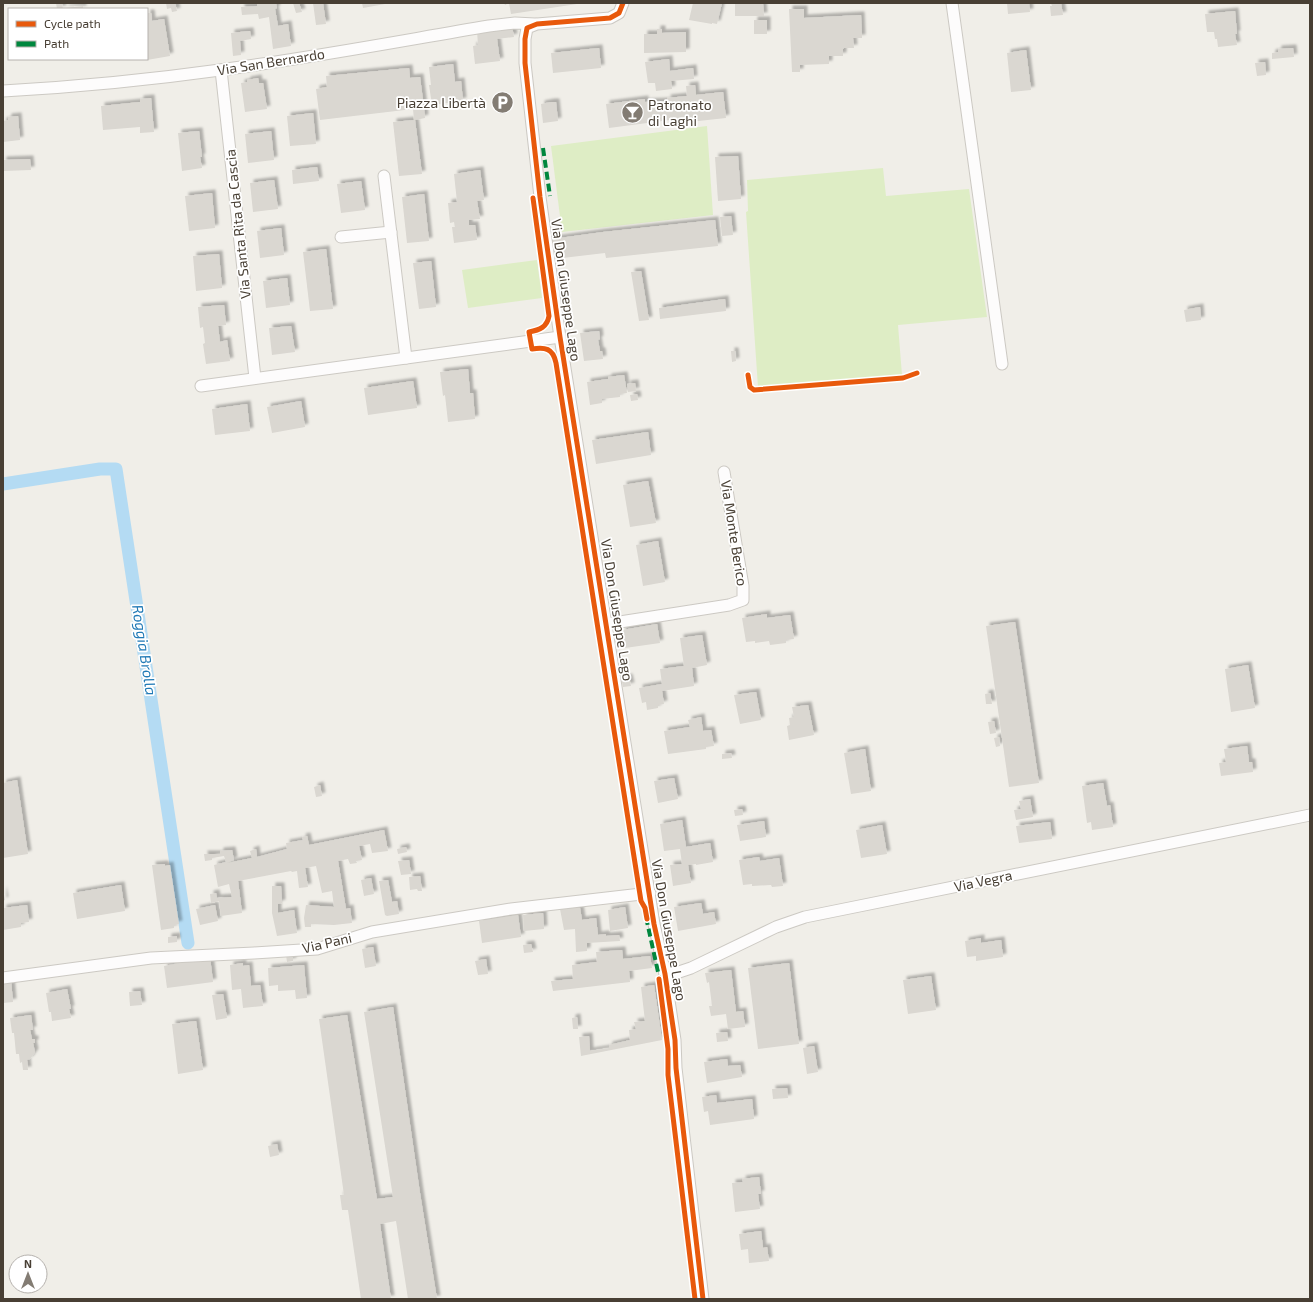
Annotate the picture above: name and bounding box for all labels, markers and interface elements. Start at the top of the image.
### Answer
legend [8,8,148,60]
text: Cycle path [44,16,101,30]
text: Path [44,36,69,50]
street label: Via San Bernardo [216,45,326,78]
parking icon: Piazza Libertà [489,90,515,116]
place label: Piazza Libertà [397,94,486,111]
place label: Patronato di Laghi [648,96,712,129]
bar icon: Patronato di Laghi [620,100,646,126]
street label: Via Santa Rita da Cascia [221,148,254,300]
street label: Via Don Giuseppe Lago [548,218,585,362]
street label: Via Monte Berico [718,479,751,587]
street label: Via Don Giuseppe Lago [598,538,637,682]
water label: Roggia Brolla [129,603,161,696]
street label: Via Don Giuseppe Lago [649,858,690,1002]
street label: Via Vegra [952,866,1014,895]
street label: Via Pani [300,929,353,956]
north arrow [8,1254,48,1294]
text: N [24,1257,32,1270]

